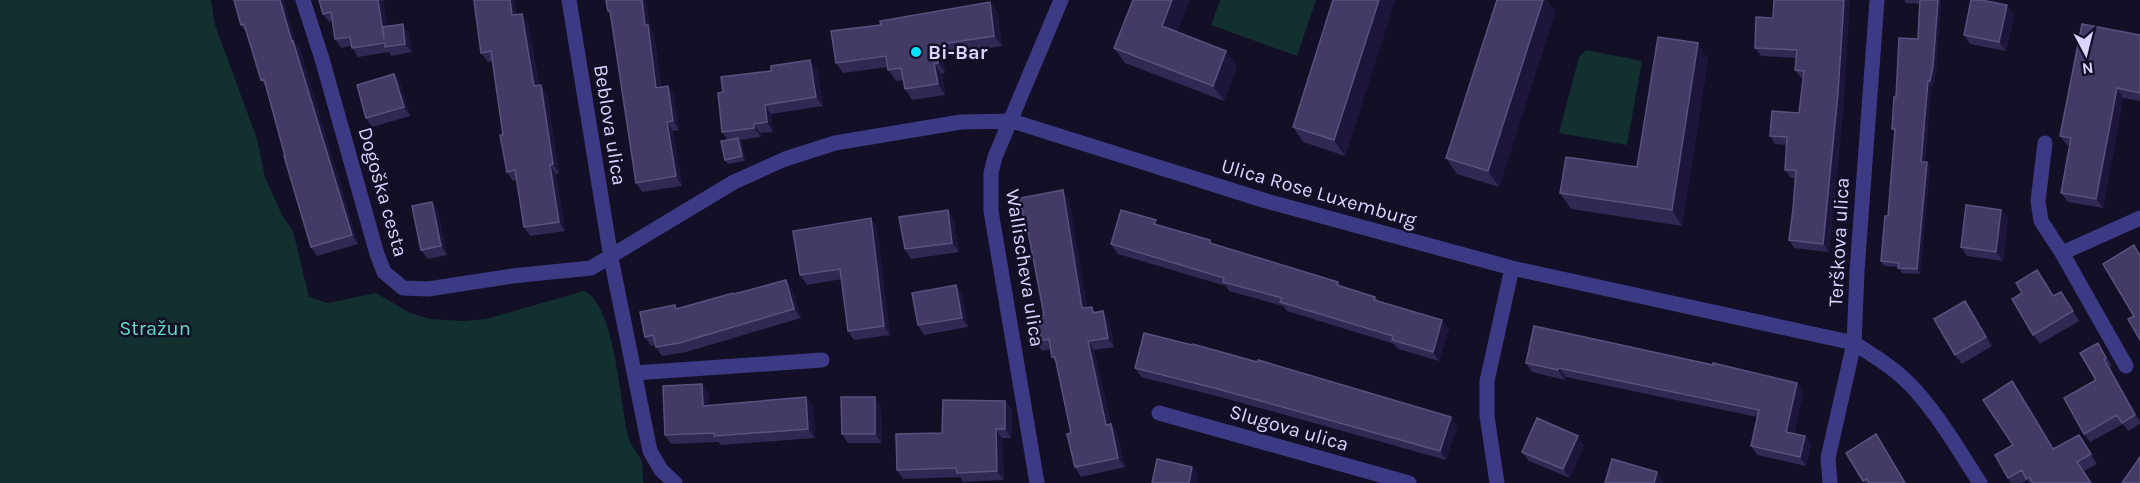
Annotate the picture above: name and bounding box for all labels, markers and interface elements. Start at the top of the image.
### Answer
north arrow [2056,24,2116,84]
place label: Bi-Bar [928,41,988,64]
marker: Bi-Bar [909,45,923,59]
text: N [2081,58,2095,79]
street label: Beblova ulica [589,63,631,187]
street label: Dogoška cesta [354,125,412,259]
street label: Ulica Rose Luxemburg [1219,154,1419,232]
street label: Terškova ulica [1824,177,1854,307]
street label: Wallischeva ulica [1001,187,1049,349]
park label: Stražun [119,317,191,340]
street label: Slugova ulica [1227,400,1351,456]

